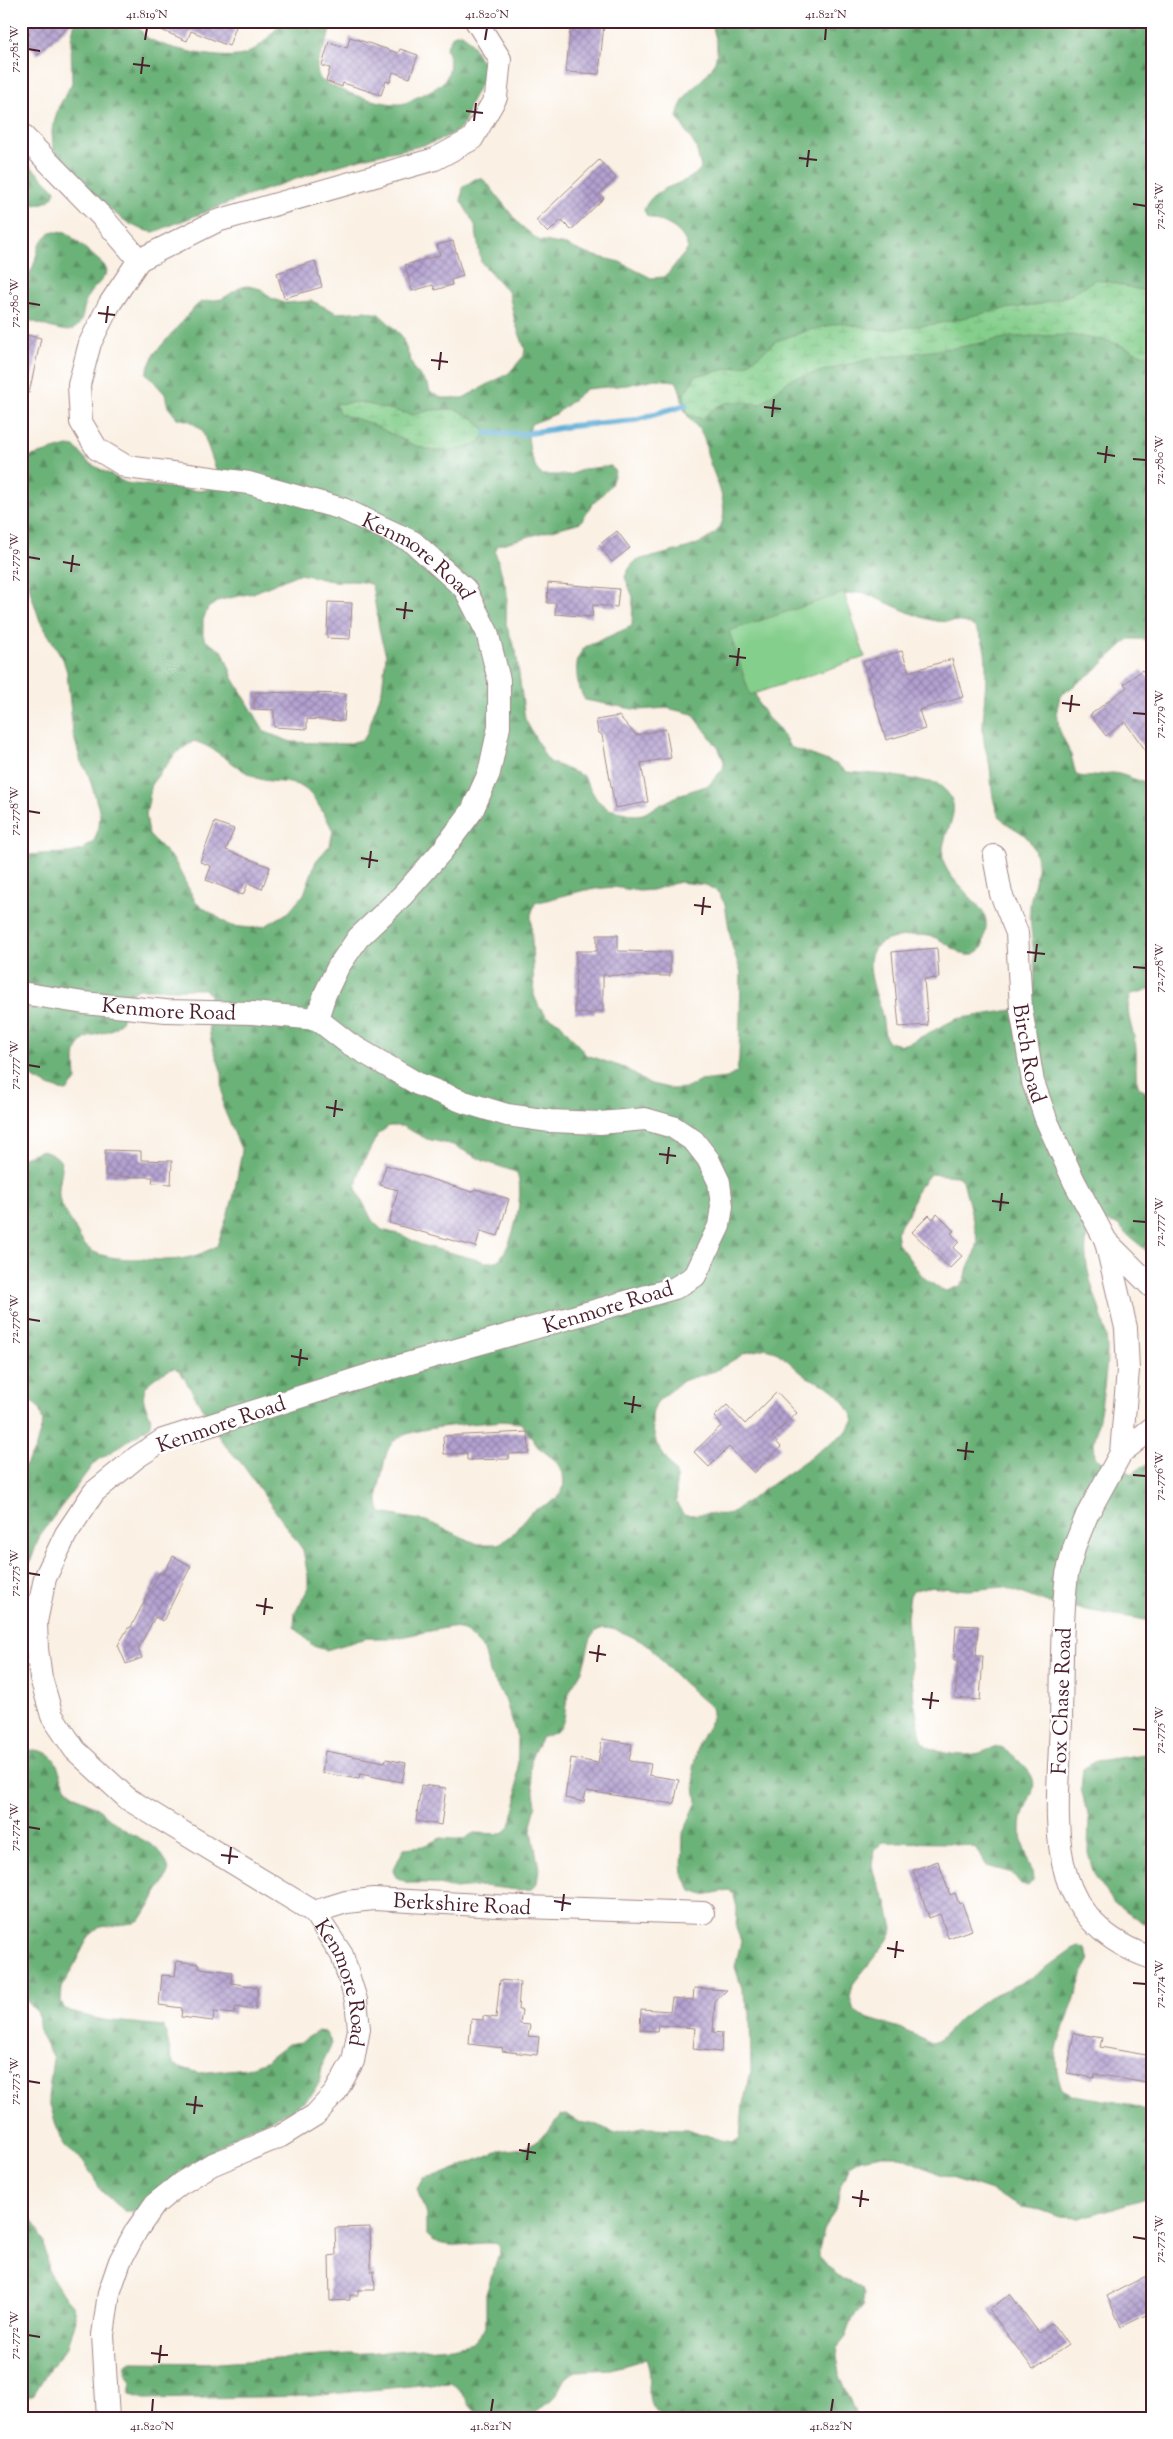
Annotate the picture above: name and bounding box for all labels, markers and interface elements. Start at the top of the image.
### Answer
text: 41.819°N [126,6,168,24]
text: 41.820°N [465,6,509,24]
text: 41.821°N [805,6,847,24]
text: 72.781°W [6,25,24,73]
text: 72.781°W [1151,182,1169,230]
text: 72.780°W [6,278,24,328]
text: 72.780°W [1151,435,1169,485]
street label: Kenmore Road [356,507,481,606]
text: 72.779°W [6,532,24,581]
text: 72.779°W [1151,689,1169,738]
text: 72.778°W [6,786,24,835]
text: 72.778°W [1151,943,1169,992]
street label: Kenmore Road [100,992,237,1030]
street label: Birch Road [1003,1002,1052,1108]
text: 72.777°W [6,1040,24,1090]
text: 72.777°W [1151,1197,1169,1247]
street label: Kenmore Road [540,1275,677,1343]
text: 72.776°W [6,1294,24,1343]
street label: Kenmore Road [153,1390,290,1462]
text: 72.776°W [1151,1451,1169,1500]
text: 72.775°W [6,1549,24,1597]
street label: Fox Chase Road [1045,1627,1081,1775]
text: 72.775°W [1151,1706,1169,1754]
text: 72.774°W [6,1802,24,1851]
street label: Berkshire Road [392,1887,532,1924]
street label: Kenmore Road [306,1914,372,2049]
text: 72.774°W [1151,1959,1169,2008]
text: 72.773°W [6,2056,24,2105]
text: 72.773°W [1151,2214,1169,2263]
text: 72.772°W [6,2310,24,2359]
text: 41.820°N [130,2418,174,2436]
text: 41.821°N [470,2418,512,2436]
text: 41.822°N [810,2418,853,2436]

